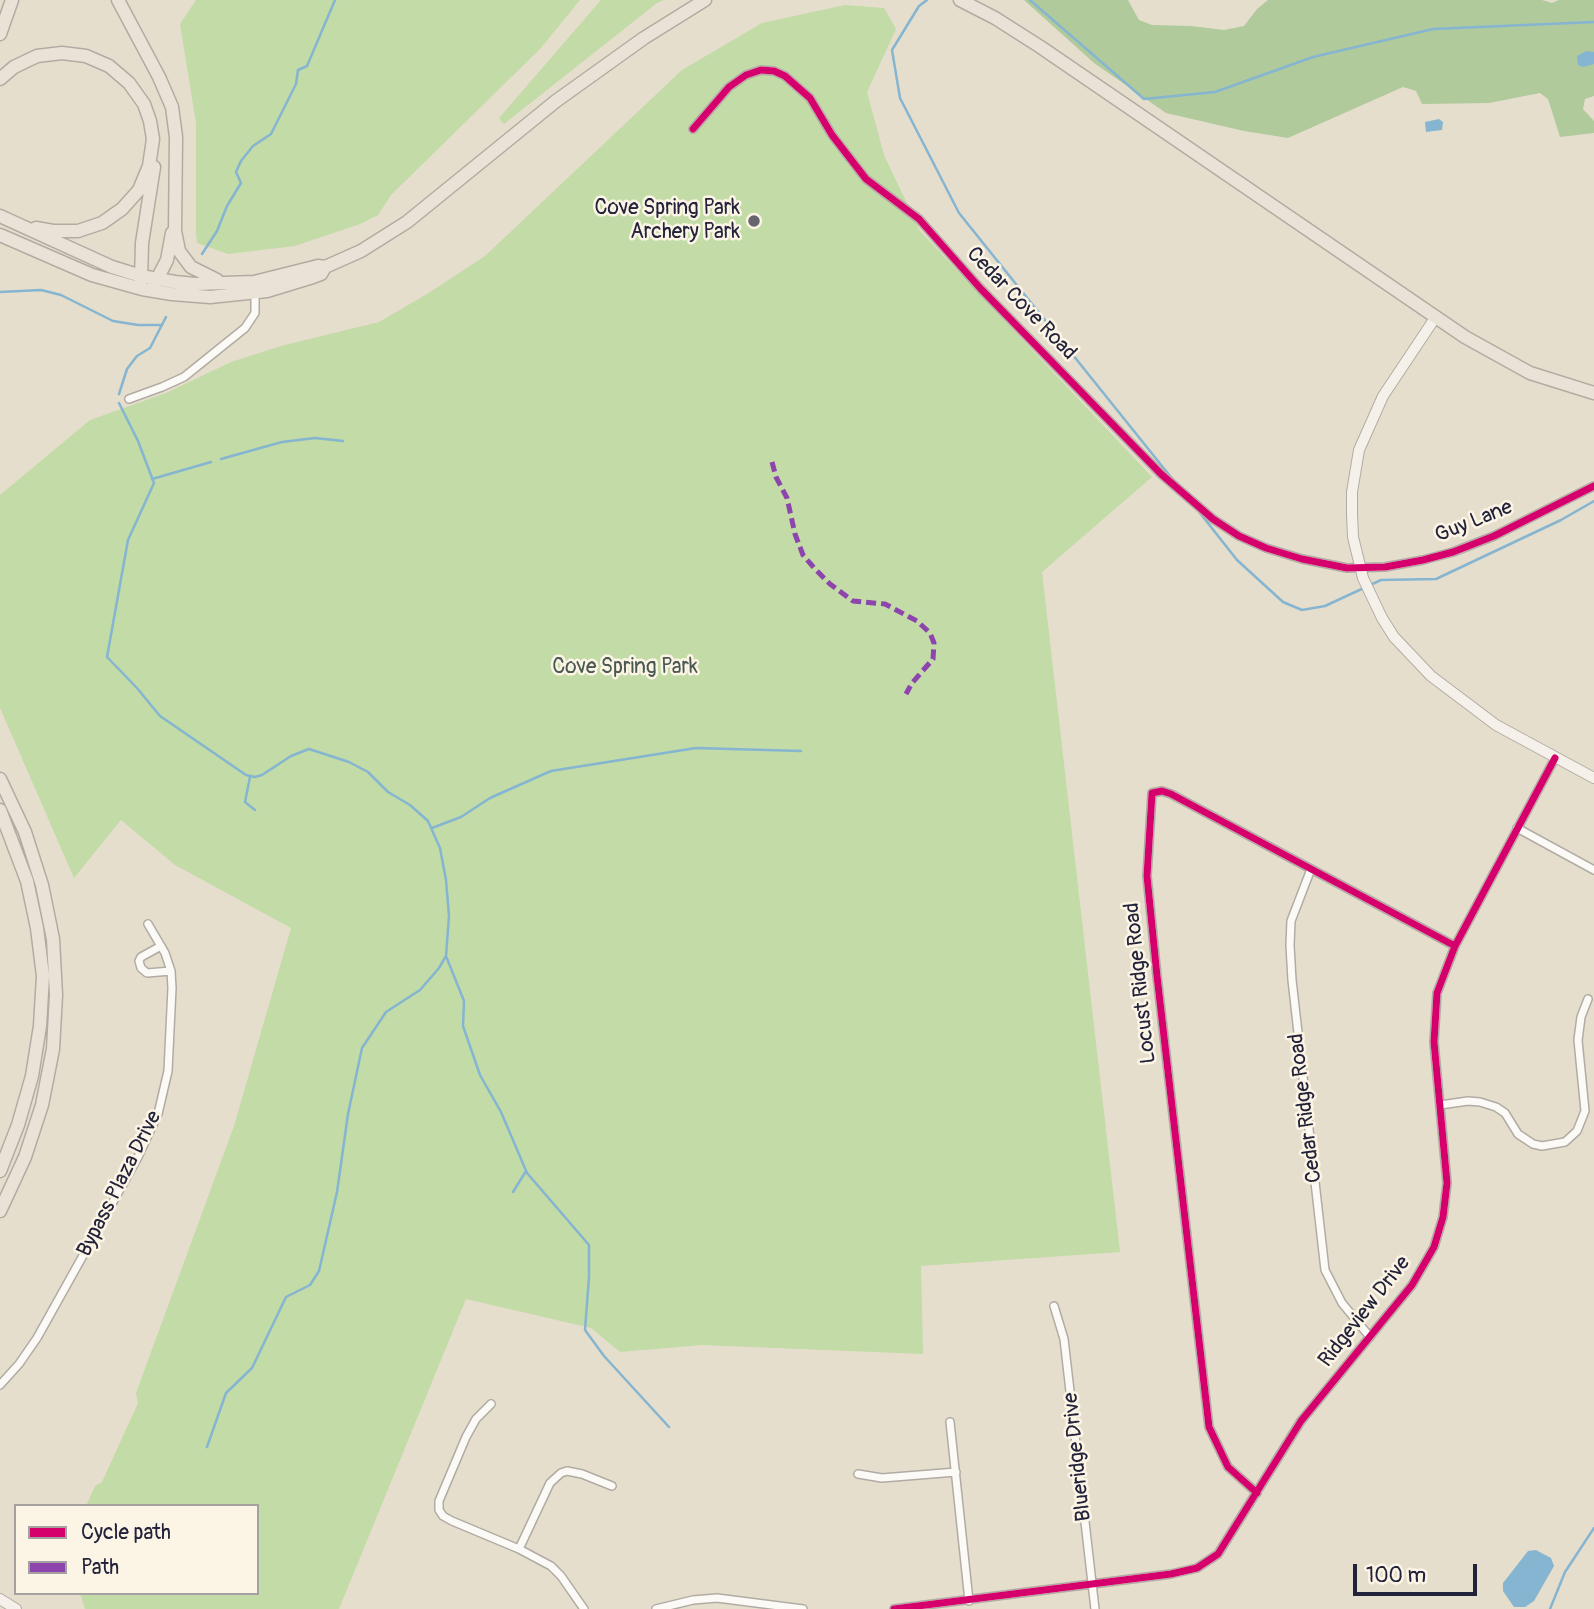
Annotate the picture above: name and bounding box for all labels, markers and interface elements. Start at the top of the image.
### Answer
place label: Cove Spring Park Archery Park [594,196,740,246]
marker: Cove Spring Park Archery Park [746,213,762,229]
street label: Cedar Cove Road [961,242,1081,366]
street label: Guy Lane [1432,495,1516,549]
park label: Cove Spring Park [552,655,698,681]
street label: Locust Ridge Road [1120,901,1162,1065]
street label: Cedar Ridge Road [1284,1032,1328,1184]
street label: Bypass Plaza Drive [72,1107,168,1261]
street label: Ridgeview Drive [1314,1251,1416,1373]
street label: Blueridge Drive [1059,1391,1097,1523]
legend [14,1504,259,1595]
text: Cycle path [81,1519,171,1546]
scale bar [1356,1550,1480,1594]
text: Path [81,1554,119,1581]
text: 100 m [1366,1562,1426,1589]

